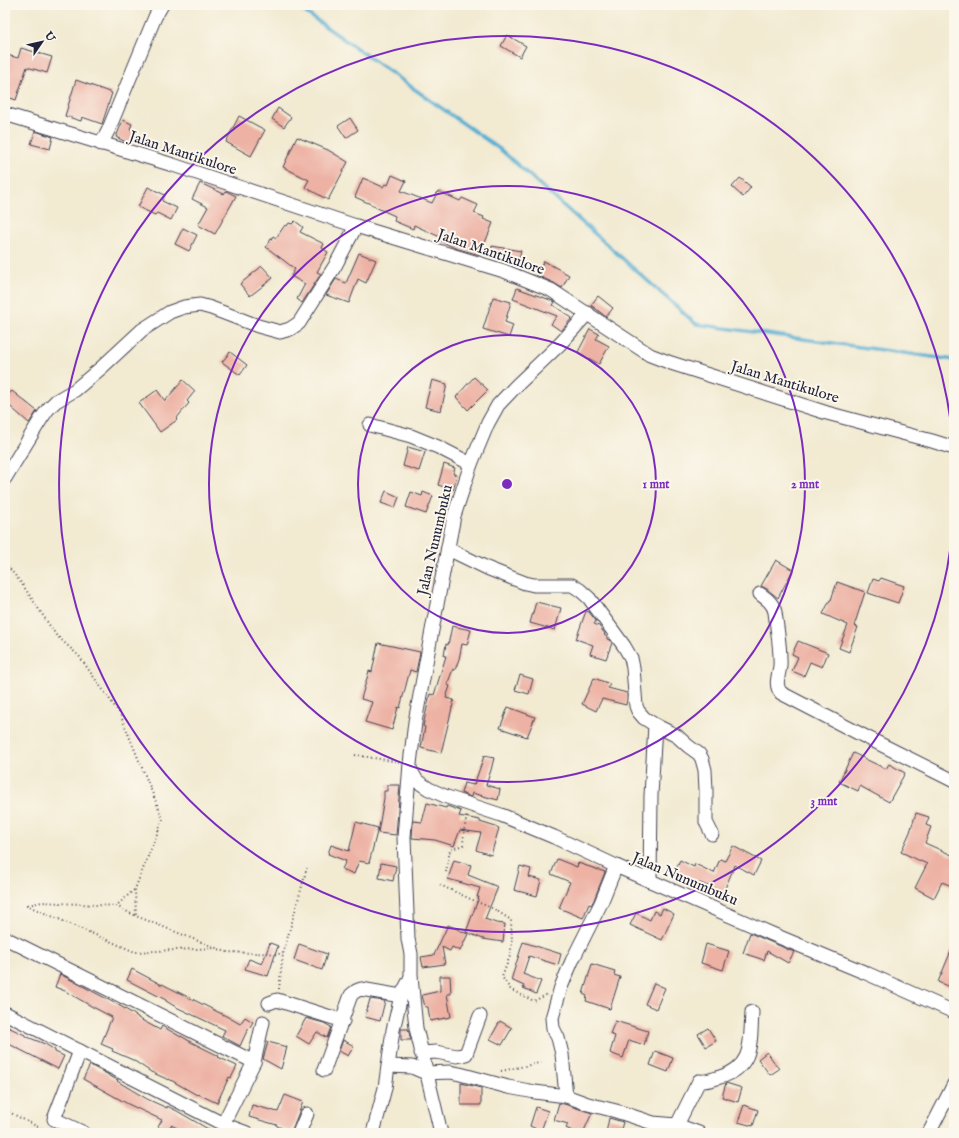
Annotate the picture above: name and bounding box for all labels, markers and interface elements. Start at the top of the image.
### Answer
north arrow [22,22,62,62]
text: U [40,28,58,45]
street label: Jalan Mantikulore [125,126,239,179]
street label: Jalan Mantikulore [433,224,547,279]
street label: Jalan Mantikulore [727,356,841,407]
centre of rings [500,477,514,491]
text: 1 mnt [643,477,670,492]
text: 2 mnt [791,477,820,492]
street label: Jalan Nunumbuku [413,483,457,599]
text: 3 mnt [811,794,838,809]
street label: Jalan Nunumbuku [627,847,741,910]

